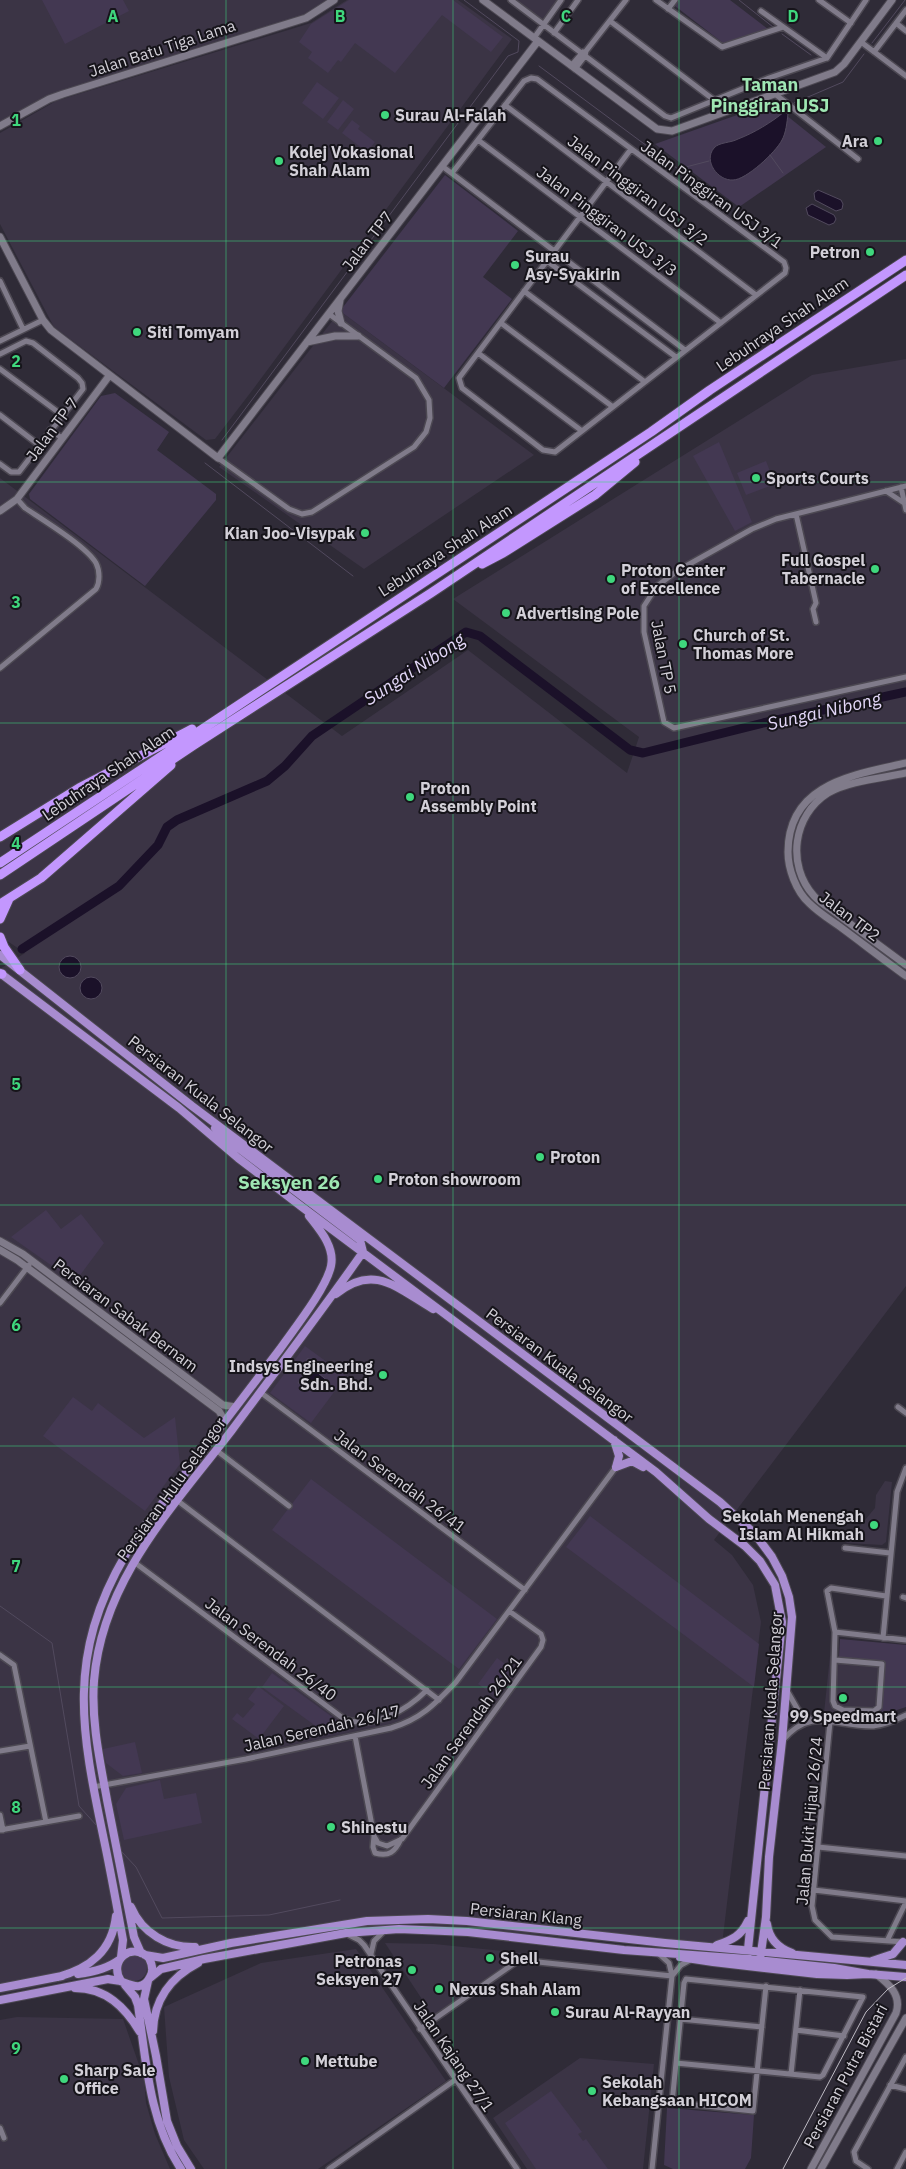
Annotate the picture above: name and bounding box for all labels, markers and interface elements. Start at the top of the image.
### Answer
text: A [108,6,119,26]
text: B [335,6,346,26]
text: C [561,6,571,26]
text: D [787,6,799,26]
street label: Jalan Batu Tiga Lama [86,15,238,81]
district label: Taman Pinggiran USJ [711,73,829,117]
place label: Surau Al-Falah [395,105,507,125]
marker: Surau Al-Falah [379,109,391,121]
text: 1 [11,110,21,130]
street label: Jalan Pinggiran USJ 3/2 [564,131,712,249]
place label: Ara [842,131,868,151]
marker: Ara [872,135,884,147]
street label: Jalan Pinggiran USJ 3/1 [637,136,787,252]
place label: Kolej Vokasional Shah Alam [289,142,413,180]
marker: Kolej Vokasional Shah Alam [273,155,285,167]
street label: Jalan Pinggiran USJ 3/3 [533,162,681,280]
street label: Jalan TP7 [337,207,397,275]
place label: Petron [810,242,860,262]
place label: Surau Asy-Syakirin [525,246,620,284]
marker: Petron [864,246,876,258]
marker: Surau Asy-Syakirin [509,259,521,271]
street label: Lebuhraya Shah Alam [712,272,852,376]
place label: Siti Tomyam [147,322,239,342]
marker: Siti Tomyam [131,326,143,338]
text: 2 [11,351,21,371]
street label: Jalan TP 7 [22,393,82,465]
place label: Sports Courts [766,468,869,488]
marker: Sports Courts [750,472,762,484]
street label: Lebuhraya Shah Alam [374,499,516,601]
place label: Kian Joo-Visypak [224,523,356,543]
marker: Kian Joo-Visypak [359,527,371,539]
place label: Full Gospel Tabernacle [781,550,865,588]
place label: Proton Center of Excellence [621,560,726,598]
marker: Full Gospel Tabernacle [869,563,881,575]
marker: Proton Center of Excellence [605,573,617,585]
text: 3 [11,592,21,612]
place label: Advertising Pole [516,603,639,623]
marker: Advertising Pole [500,607,512,619]
street label: Jalan TP 5 [647,618,681,696]
place label: Church of St. Thomas More [693,625,794,663]
water label: Sungai Nibong [359,627,470,710]
marker: Church of St. Thomas More [677,638,689,650]
water label: Sungai Nibong [765,687,884,735]
street label: Lebuhraya Shah Alam [38,721,178,825]
place label: Proton Assembly Point [420,778,537,816]
marker: Proton Assembly Point [404,791,416,803]
text: 4 [11,833,21,853]
street label: Jalan TP2 [816,887,884,945]
street label: Persiaran Kuala Selangor [124,1031,278,1157]
text: 5 [11,1074,21,1094]
place label: Proton [550,1147,600,1167]
marker: Proton [534,1151,546,1163]
place label: Proton showroom [388,1169,521,1189]
district label: Seksyen 26 [238,1170,340,1194]
marker: Proton showroom [372,1173,384,1185]
street label: Persiaran Sabak Bernam [50,1254,202,1376]
street label: Persiaran Kuala Selangor [482,1303,638,1427]
text: 6 [11,1315,21,1335]
place label: Indsys Engineering Sdn. Bhd. [229,1356,373,1394]
marker: Indsys Engineering Sdn. Bhd. [377,1369,389,1381]
street label: Persiaran Hulu Selangor [112,1413,230,1565]
street label: Jalan Serendah 26/41 [330,1425,470,1537]
place label: Sekolah Menengah Islam Al Hikmah [722,1506,864,1544]
marker: Sekolah Menengah Islam Al Hikmah [868,1519,880,1531]
text: 7 [11,1556,21,1576]
street label: Jalan Serendah 26/40 [201,1593,341,1705]
street label: Persiaran Kuala Selangor [754,1611,786,1791]
street label: Jalan Serendah 26/21 [416,1652,526,1792]
marker: 99 Speedmart [837,1692,849,1704]
street label: Jalan Serendah 26/17 [242,1700,402,1756]
place label: 99 Speedmart [790,1706,896,1726]
street label: Jalan Bukit Hijau 26/24 [792,1736,826,1906]
text: 8 [11,1797,21,1817]
place label: Shinestu [341,1817,407,1837]
marker: Shinestu [325,1821,337,1833]
street label: Persiaran Klang [469,1898,583,1930]
place label: Shell [500,1948,538,1968]
place label: Petronas Seksyen 27 [316,1951,402,1989]
marker: Shell [484,1952,496,1964]
marker: Petronas Seksyen 27 [406,1964,418,1976]
place label: Nexus Shah Alam [449,1979,581,1999]
marker: Nexus Shah Alam [433,1983,445,1995]
street label: Jalan Kajang 27/1 [409,1997,499,2115]
street label: Persiaran Putra Bistari [799,2001,891,2151]
place label: Surau Al-Rayyan [565,2002,690,2022]
marker: Surau Al-Rayyan [549,2006,561,2018]
text: 9 [11,2038,21,2058]
place label: Mettube [315,2051,378,2071]
marker: Mettube [299,2055,311,2067]
place label: Sharp Sale Office [74,2060,156,2098]
place label: Sekolah Kebangsaan HICOM [602,2072,752,2110]
marker: Sharp Sale Office [58,2073,70,2085]
marker: Sekolah Kebangsaan HICOM [586,2085,598,2097]

